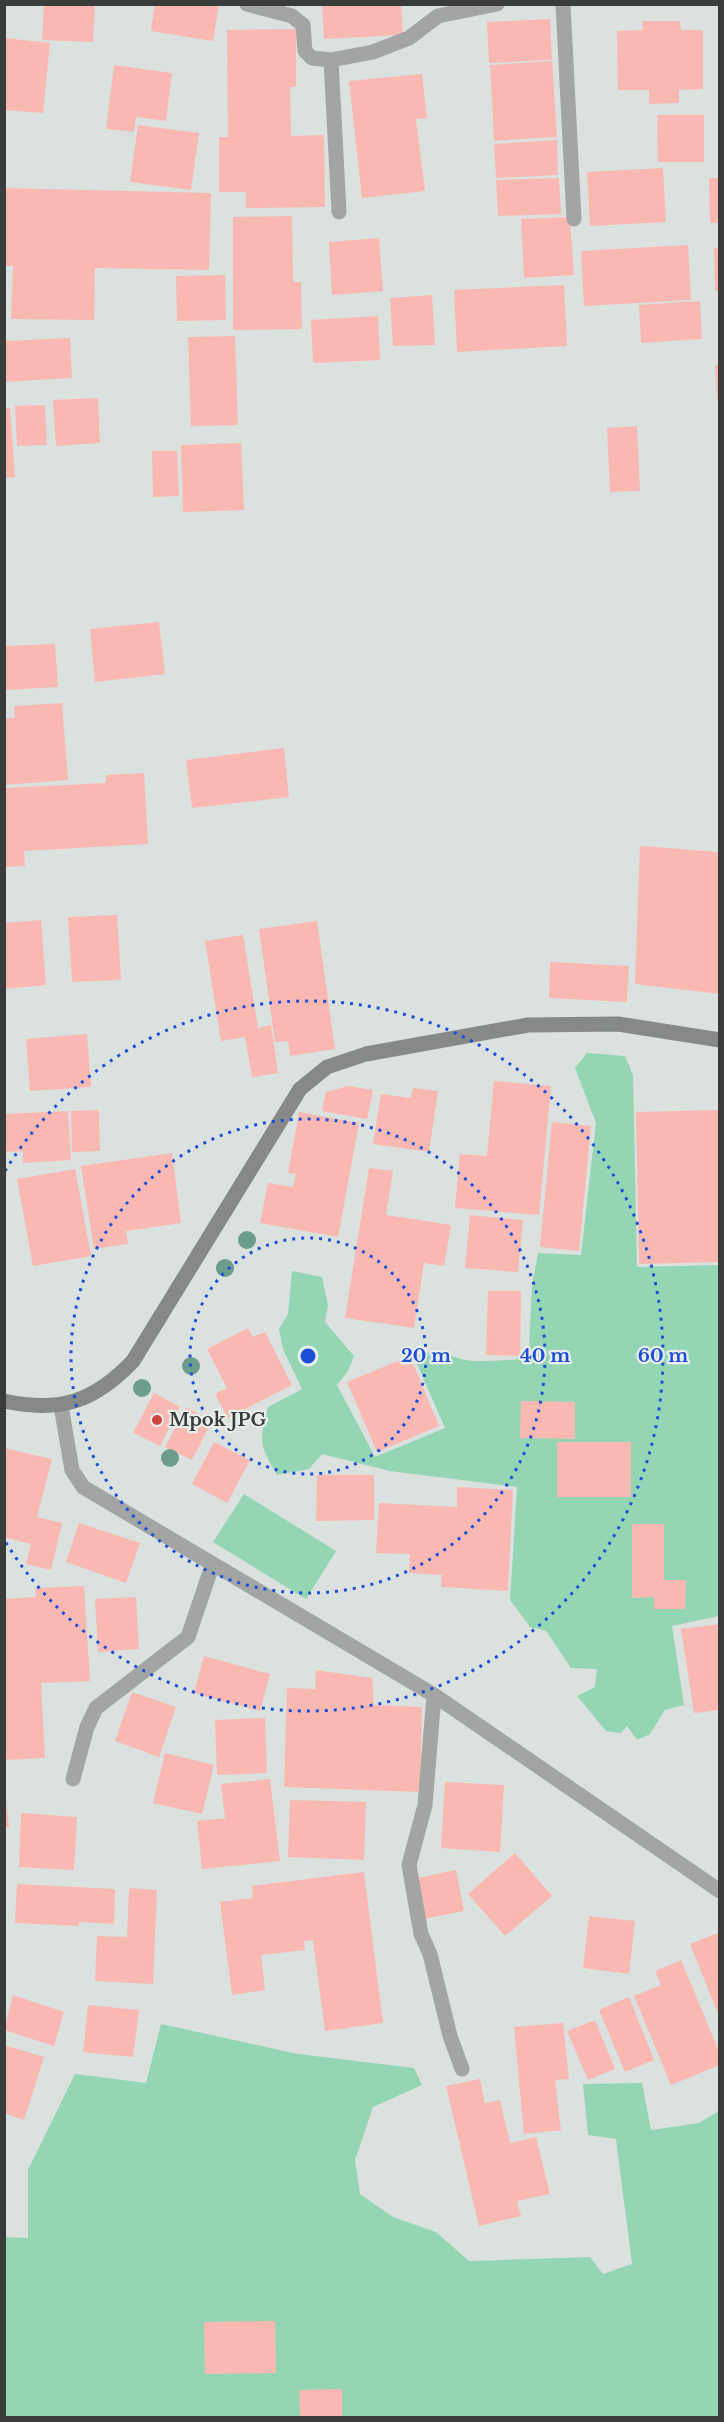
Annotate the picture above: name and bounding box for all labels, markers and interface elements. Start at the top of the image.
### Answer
text: 20 m [401,1345,451,1367]
text: 40 m [520,1345,570,1367]
text: 60 m [638,1345,688,1367]
centre of rings [298,1346,318,1366]
place label: Mpok JPG [169,1409,266,1431]
marker: Mpok JPG [150,1413,164,1427]

